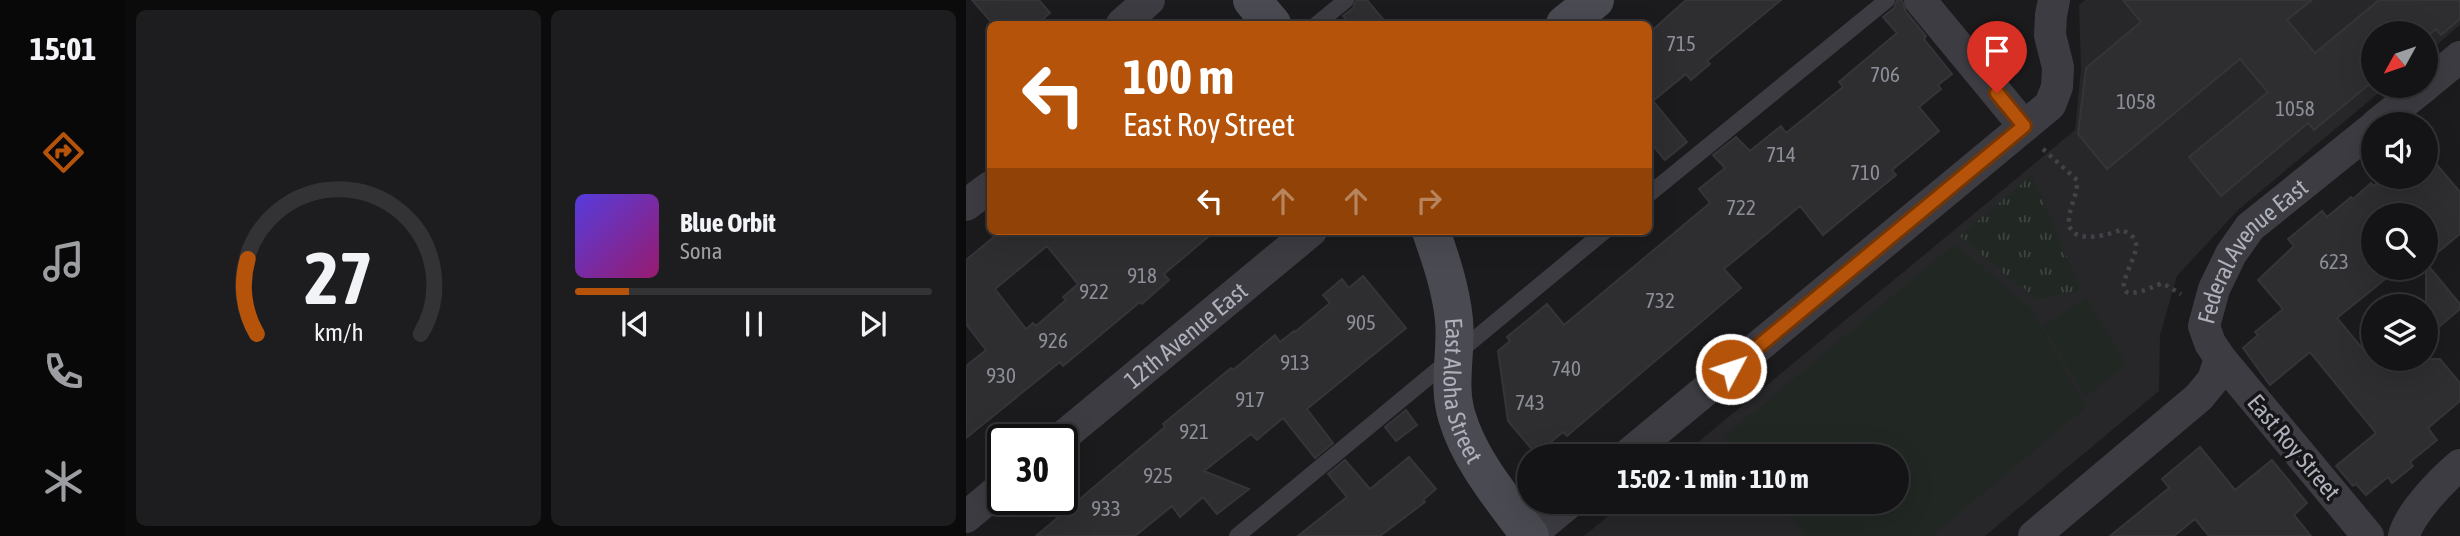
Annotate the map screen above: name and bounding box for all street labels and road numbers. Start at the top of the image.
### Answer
street label: Federal Avenue East [2192,173,2313,326]
street label: 12th Avenue East [1119,276,1252,394]
street label: East Aloha Street [1439,317,1489,468]
street label: East Roy Street [2242,389,2346,505]

